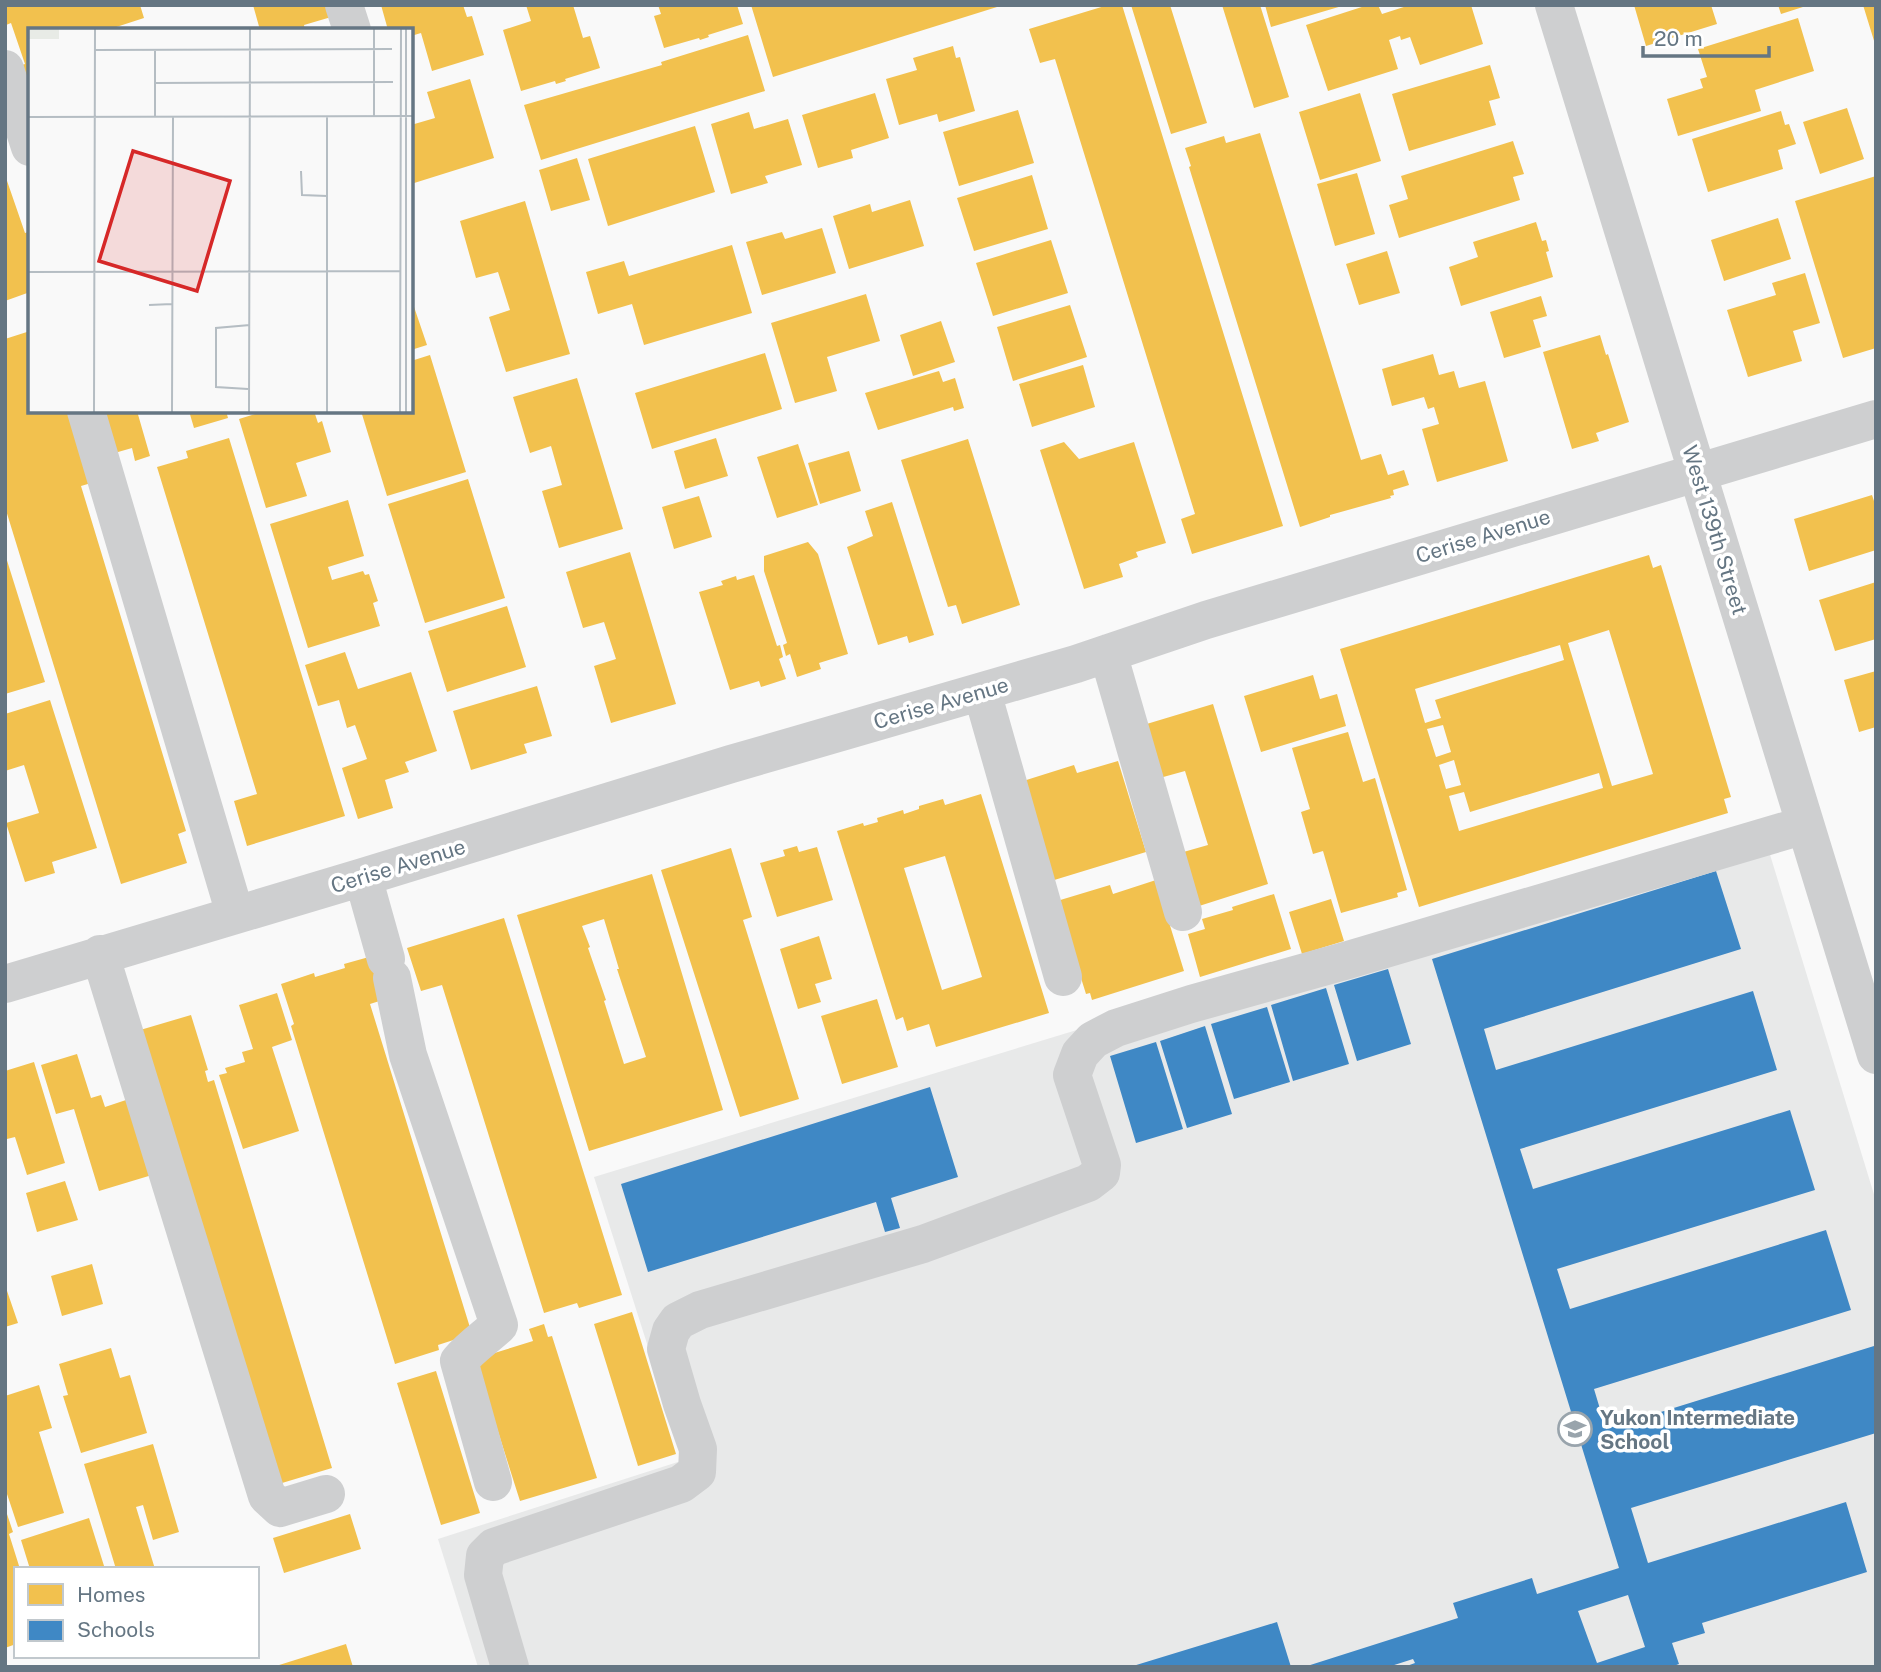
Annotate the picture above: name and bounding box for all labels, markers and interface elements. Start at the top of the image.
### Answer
scale bar [1643,14,1769,58]
text: 20 m [1654,26,1703,51]
inset map [28,28,413,413]
street label: West 139th Street [1677,442,1753,618]
street label: Cerise Avenue [1413,504,1553,568]
street label: Cerise Avenue [871,672,1011,734]
street label: Cerise Avenue [328,834,468,898]
place label: Yukon Intermediate School [1600,1405,1795,1454]
school or university icon: Yukon Intermediate School [1556,1410,1594,1448]
legend [14,1567,259,1658]
text: Homes [77,1582,145,1607]
text: Schools [77,1617,155,1642]

